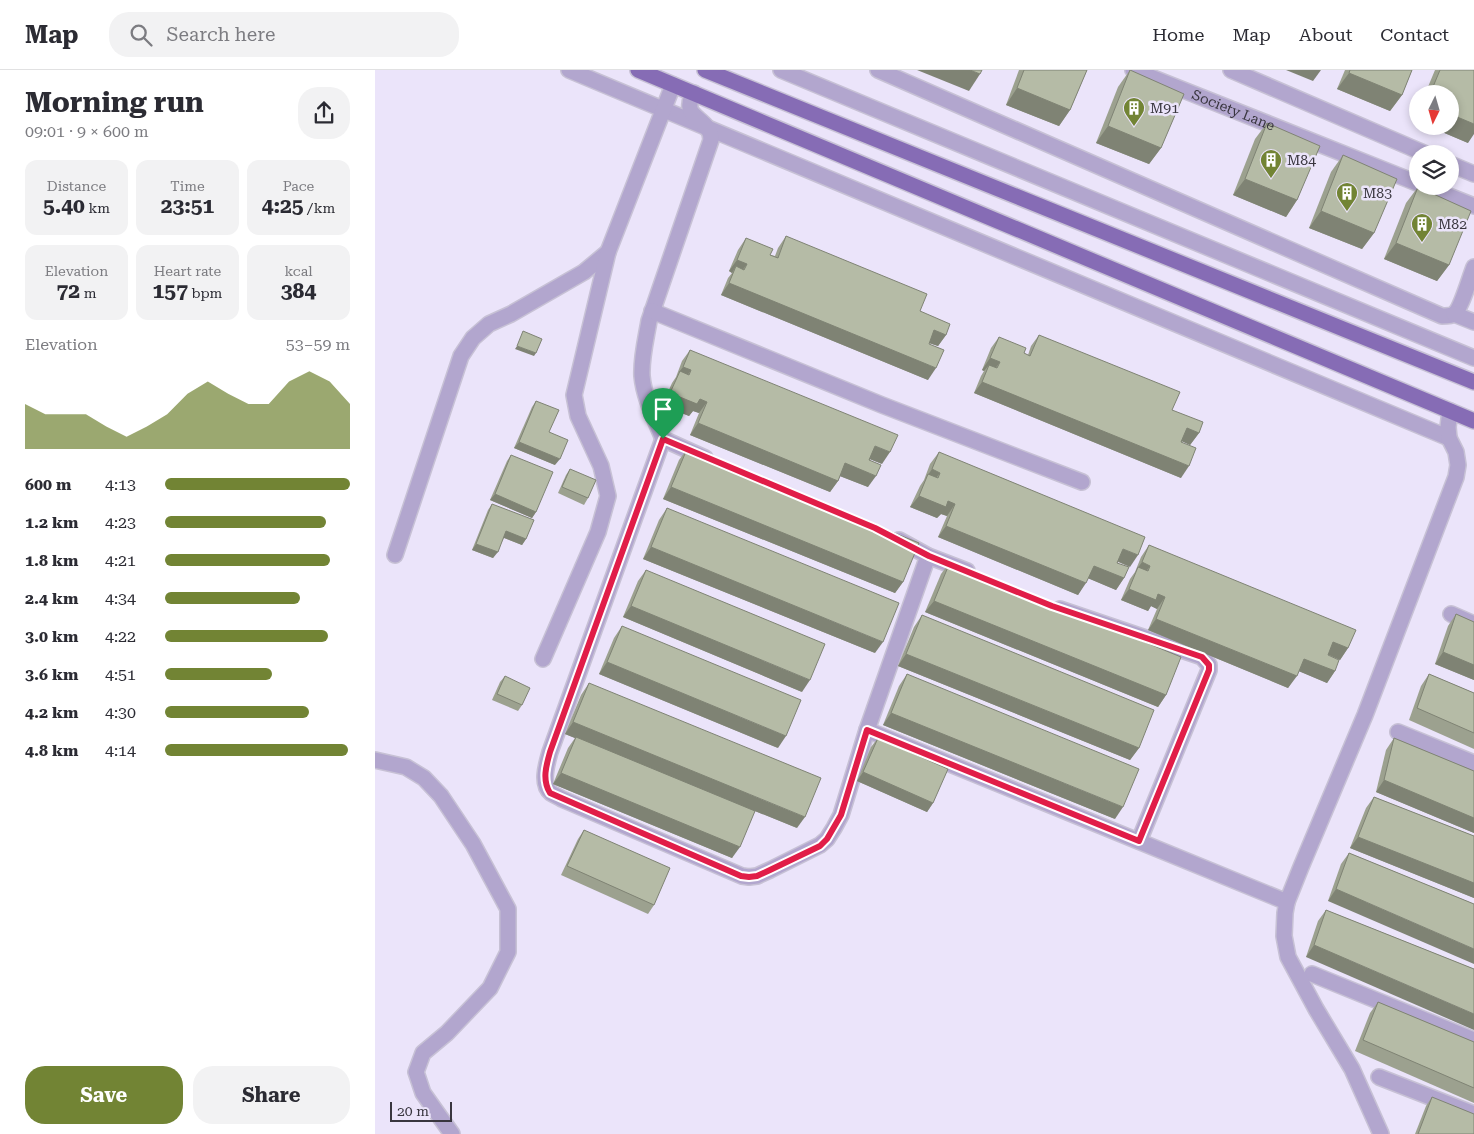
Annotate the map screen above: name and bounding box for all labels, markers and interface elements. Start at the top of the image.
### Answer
search box [109,12,459,57]
text: Map [25,21,79,49]
icon: search [127,21,155,49]
text: Search here [167,23,275,46]
text: Home [1152,24,1204,45]
text: Map [1232,24,1271,45]
text: About [1299,24,1352,45]
text: Contact [1380,24,1449,45]
north arrow [1409,85,1459,135]
map controls [1409,85,1459,195]
text: Morning run [25,86,204,119]
street label: Society Lane [1190,86,1277,134]
button: share [298,87,350,139]
building icon: M91 [1122,96,1146,127]
place label: M91 [1150,100,1179,116]
text: 09:01 · 9 × 600 m [25,122,149,141]
button: layers [1409,145,1459,195]
building icon: M84 [1259,148,1283,179]
place label: M84 [1287,152,1316,168]
text: Distance [47,178,106,194]
text: Time [170,178,205,194]
text: Pace [283,178,314,194]
building icon: M83 [1335,181,1359,212]
place label: M83 [1363,185,1392,201]
text: 5.40 [43,194,85,218]
text: 23:51 [161,194,214,218]
text: 4:25 [262,194,304,218]
text: km [85,200,110,216]
text: /km [304,200,335,216]
building icon: M82 [1410,212,1434,243]
place label: M82 [1438,216,1467,232]
text: Elevation [45,263,108,279]
text: Heart rate [154,263,221,279]
text: kcal [284,263,313,279]
text: 72 [57,279,80,303]
text: 157 [153,279,188,303]
text: 384 [281,279,316,303]
text: m [80,285,96,301]
text: bpm [188,285,222,301]
text: Elevation [25,335,98,354]
text: 53–59 m [286,335,350,354]
pin [642,388,684,439]
icon: arrive [649,395,677,423]
text: 600 m [25,475,71,494]
text: 4:13 [105,475,136,494]
text: 1.2 km [25,513,78,532]
text: 4:23 [105,513,136,532]
text: 1.8 km [25,551,78,570]
text: 4:21 [105,551,136,570]
text: 2.4 km [25,589,78,608]
text: 4:34 [105,589,136,608]
text: 3.0 km [25,627,78,646]
text: 4:22 [105,627,136,646]
text: 3.6 km [25,665,78,684]
text: 4:51 [105,665,136,684]
text: 4.2 km [25,703,78,722]
text: 4:30 [105,703,136,722]
text: 4.8 km [25,741,78,760]
text: 4:14 [105,741,136,760]
button: Save [25,1066,183,1124]
button: Share [193,1066,350,1124]
scale bar [390,1099,453,1122]
text: 20 m [397,1103,429,1119]

